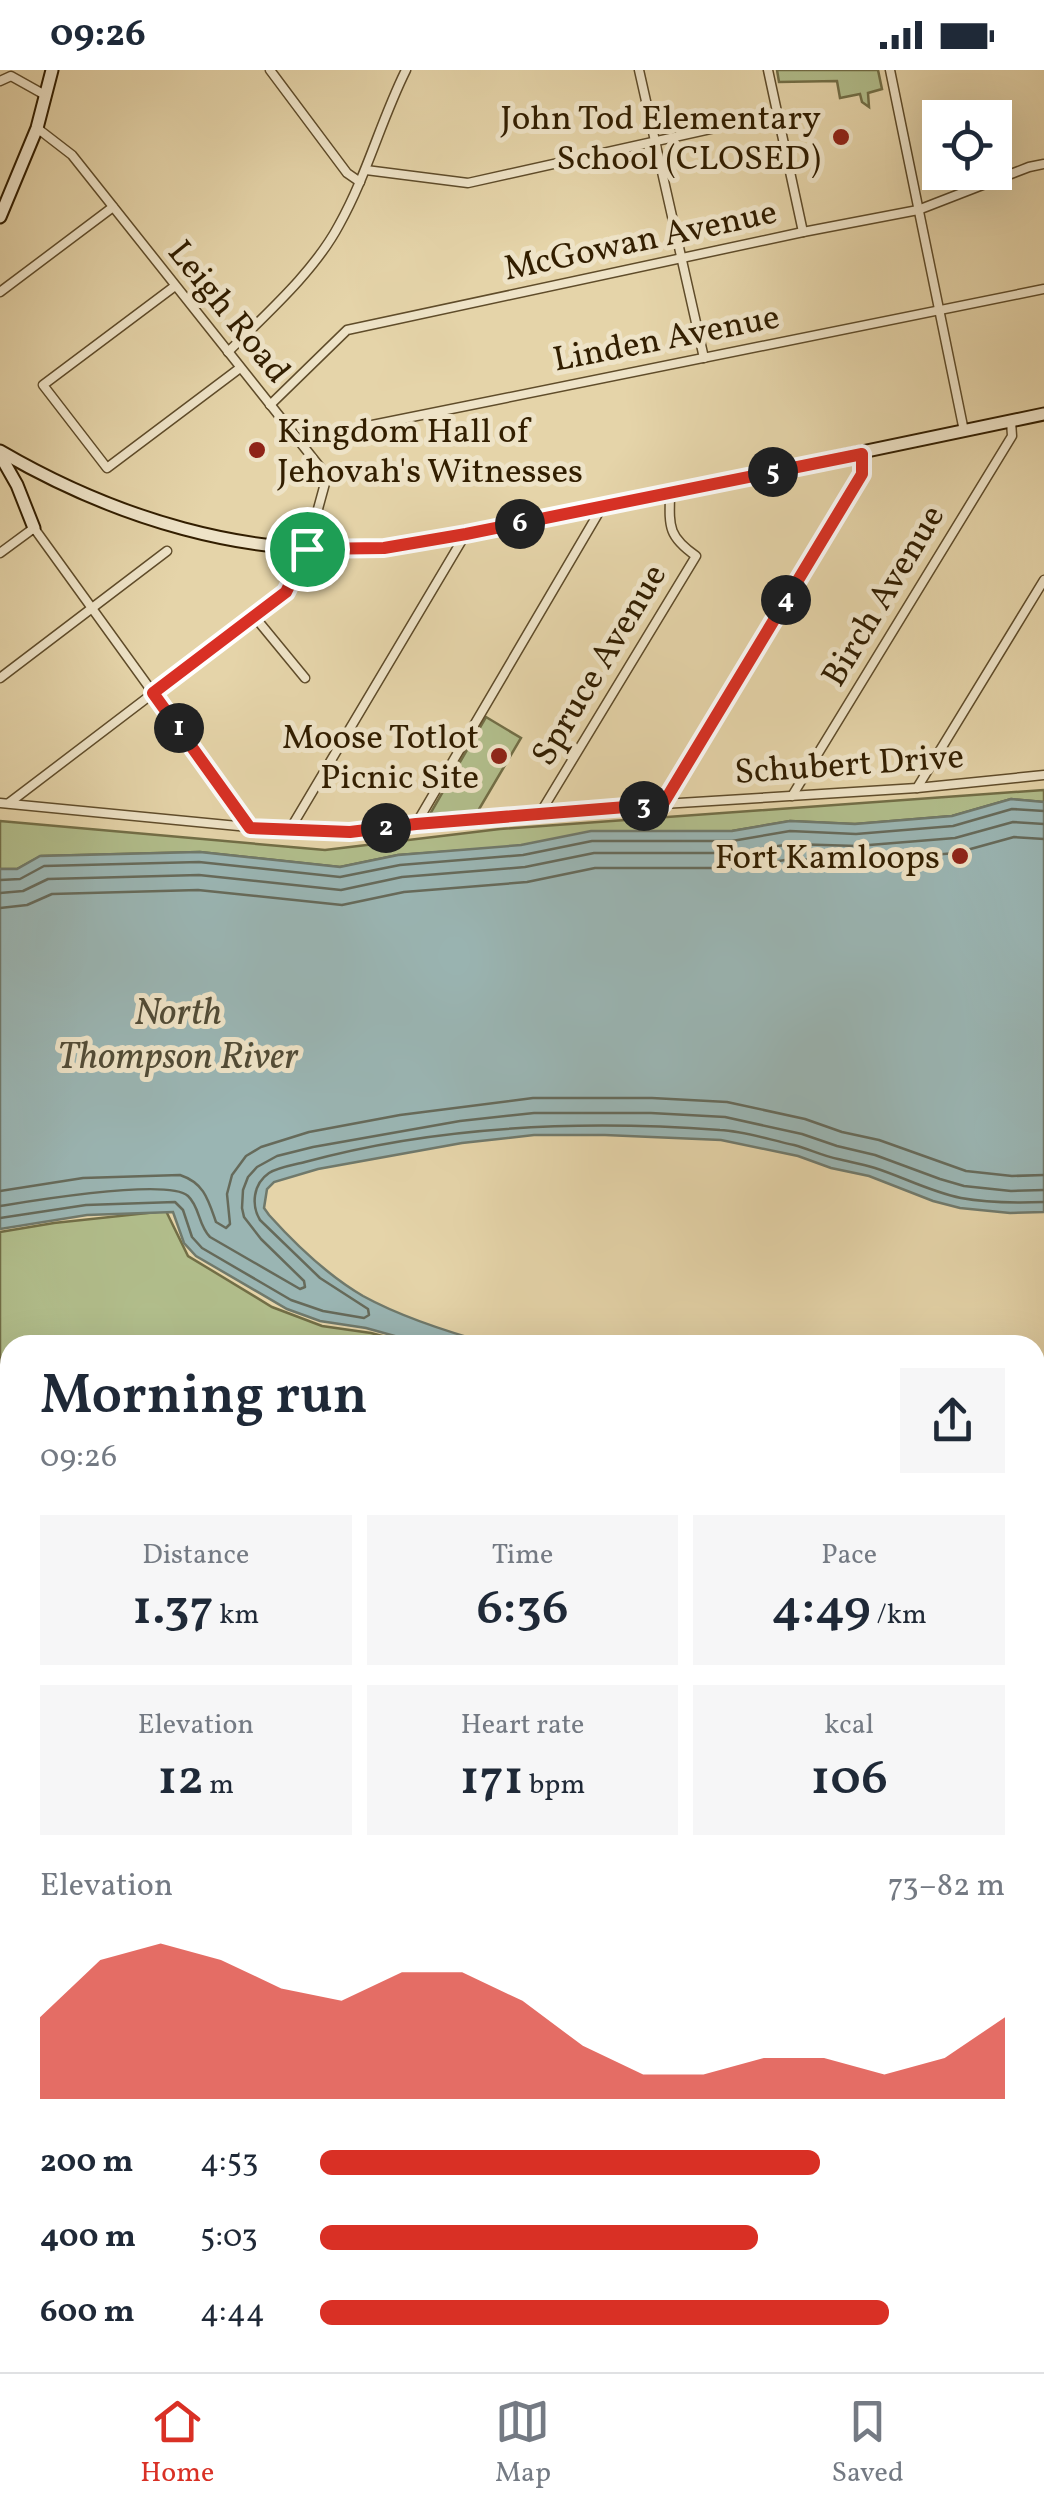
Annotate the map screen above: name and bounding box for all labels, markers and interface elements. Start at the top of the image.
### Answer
text: 09:26 [50,9,146,62]
place label: John Tod Elementary School (CLOSED) [500,96,821,184]
map controls [922,100,1012,190]
button: locate [922,100,1012,190]
marker: John Tod Elementary School (CLOSED) [830,126,852,148]
street label: McGowan Avenue [500,190,782,294]
street label: Leigh Road [155,231,300,395]
street label: Linden Avenue [549,294,784,385]
place label: Kingdom Hall of Jehovah's Witnesses [277,409,583,497]
marker: Kingdom Hall of Jehovah's Witnesses [246,439,268,461]
pin: 5 [748,447,798,497]
text: 5 [766,452,780,491]
street label: Birch Avenue [811,497,958,696]
pin: 6 [495,499,545,549]
text: 6 [512,504,528,543]
pin [265,507,350,592]
icon: arrive [280,522,335,577]
street label: Spruce Avenue [521,556,680,775]
pin: 4 [761,575,811,625]
text: 4 [778,580,794,619]
pin: 1 [154,703,204,753]
text: 1 [173,708,185,747]
place label: Moose Totlot Picnic Site [282,715,479,803]
street label: Schubert Drive [733,734,966,798]
marker: Moose Totlot Picnic Site [488,745,510,767]
pin: 3 [619,781,669,831]
text: 3 [637,786,651,825]
pin: 2 [361,803,411,853]
text: 2 [379,808,393,847]
place label: Fort Kamloops [715,835,940,883]
marker: Fort Kamloops [949,845,971,867]
water label: North Thompson River [58,988,299,1085]
text: Morning run [40,1360,368,1436]
button: share [900,1368,1005,1473]
text: 09:26 [40,1436,117,1480]
text: Distance [142,1536,249,1575]
text: Time [492,1536,553,1575]
text: Pace [821,1536,877,1575]
text: 1.37 [132,1575,214,1645]
text: 6:36 [476,1575,568,1645]
text: 4:49 [772,1575,871,1645]
text: km [214,1596,259,1635]
text: /km [871,1596,927,1635]
text: Elevation [138,1706,254,1745]
text: Heart rate [461,1706,584,1745]
text: kcal [824,1706,874,1745]
text: 12 [158,1745,204,1815]
text: 171 [460,1745,523,1815]
text: 106 [810,1745,888,1815]
text: m [204,1766,234,1805]
text: bpm [523,1766,585,1805]
text: Elevation [40,1865,173,1909]
text: 73–82 m [888,1865,1005,1909]
text: 200 m [40,2141,134,2185]
text: 4:53 [200,2141,258,2185]
text: 400 m [40,2216,136,2260]
text: 5:03 [200,2216,258,2260]
text: 600 m [40,2291,135,2335]
text: 4:44 [200,2291,265,2335]
tab: Home [140,2394,214,2493]
tab: Map [495,2394,551,2493]
tab: Saved [832,2394,904,2493]

